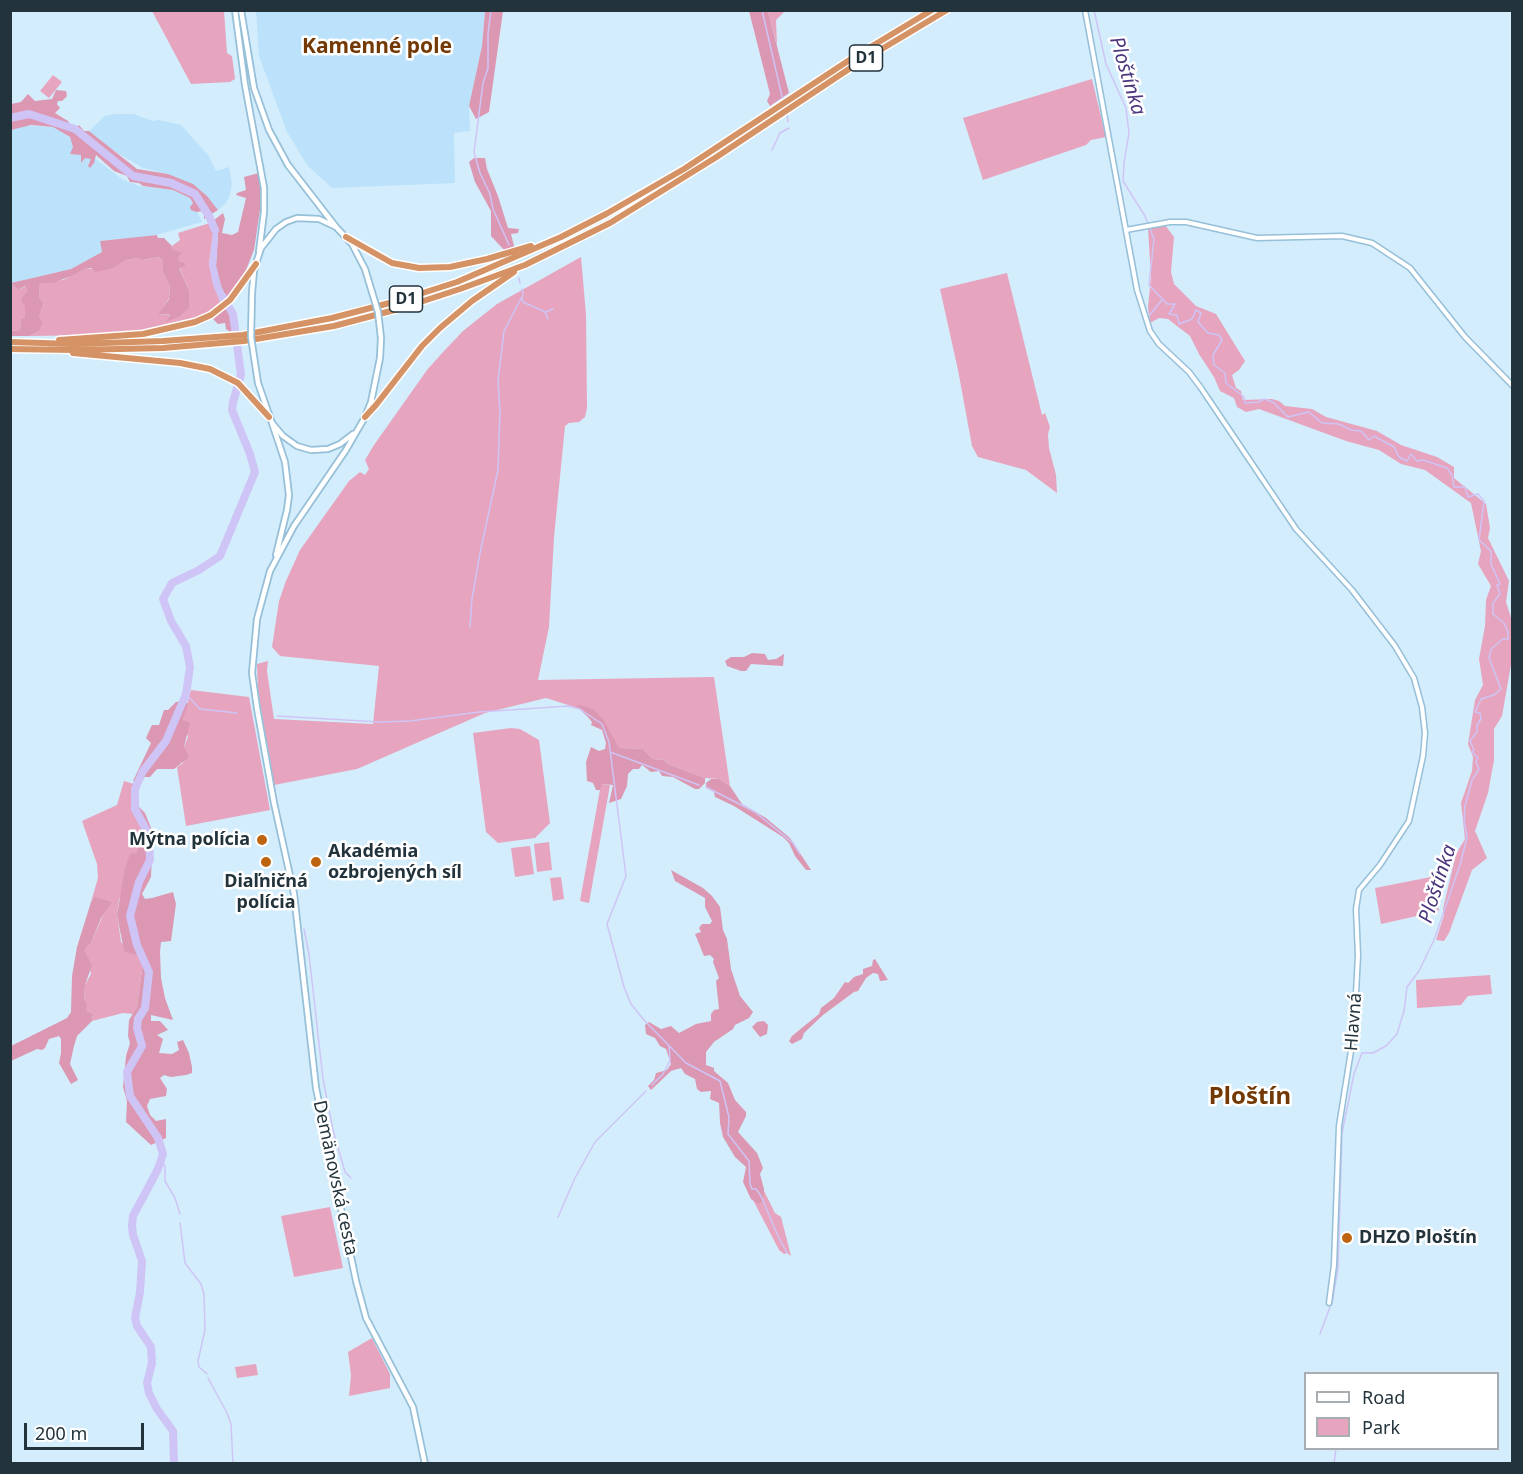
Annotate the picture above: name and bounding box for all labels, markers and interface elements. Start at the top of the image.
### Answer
district label: Kamenné pole [302,34,452,60]
water label: Ploštínka [1104,34,1150,118]
road number: D1 [850,45,882,71]
road number: D1 [390,286,422,312]
place label: Mýtna polícia [129,829,250,851]
marker: Mýtna polícia [255,833,269,847]
place label: Akadémia ozbrojených síl [328,841,462,884]
water label: Ploštínka [1414,842,1462,926]
marker: Diaľničná polícia [259,855,273,869]
marker: Akadémia ozbrojených síl [309,855,323,869]
place label: Diaľničná polícia [224,871,308,914]
street label: Hlavná [1341,992,1367,1052]
district label: Ploštín [1209,1083,1291,1111]
street label: Demänovská cesta [308,1098,362,1258]
place label: DHZO Ploštín [1359,1227,1477,1249]
marker: DHZO Ploštín [1340,1231,1354,1245]
legend [1304,1372,1499,1450]
text: Road [1362,1385,1405,1409]
scale bar [27,1411,147,1449]
text: Park [1362,1415,1400,1439]
text: 200 m [35,1421,87,1445]

